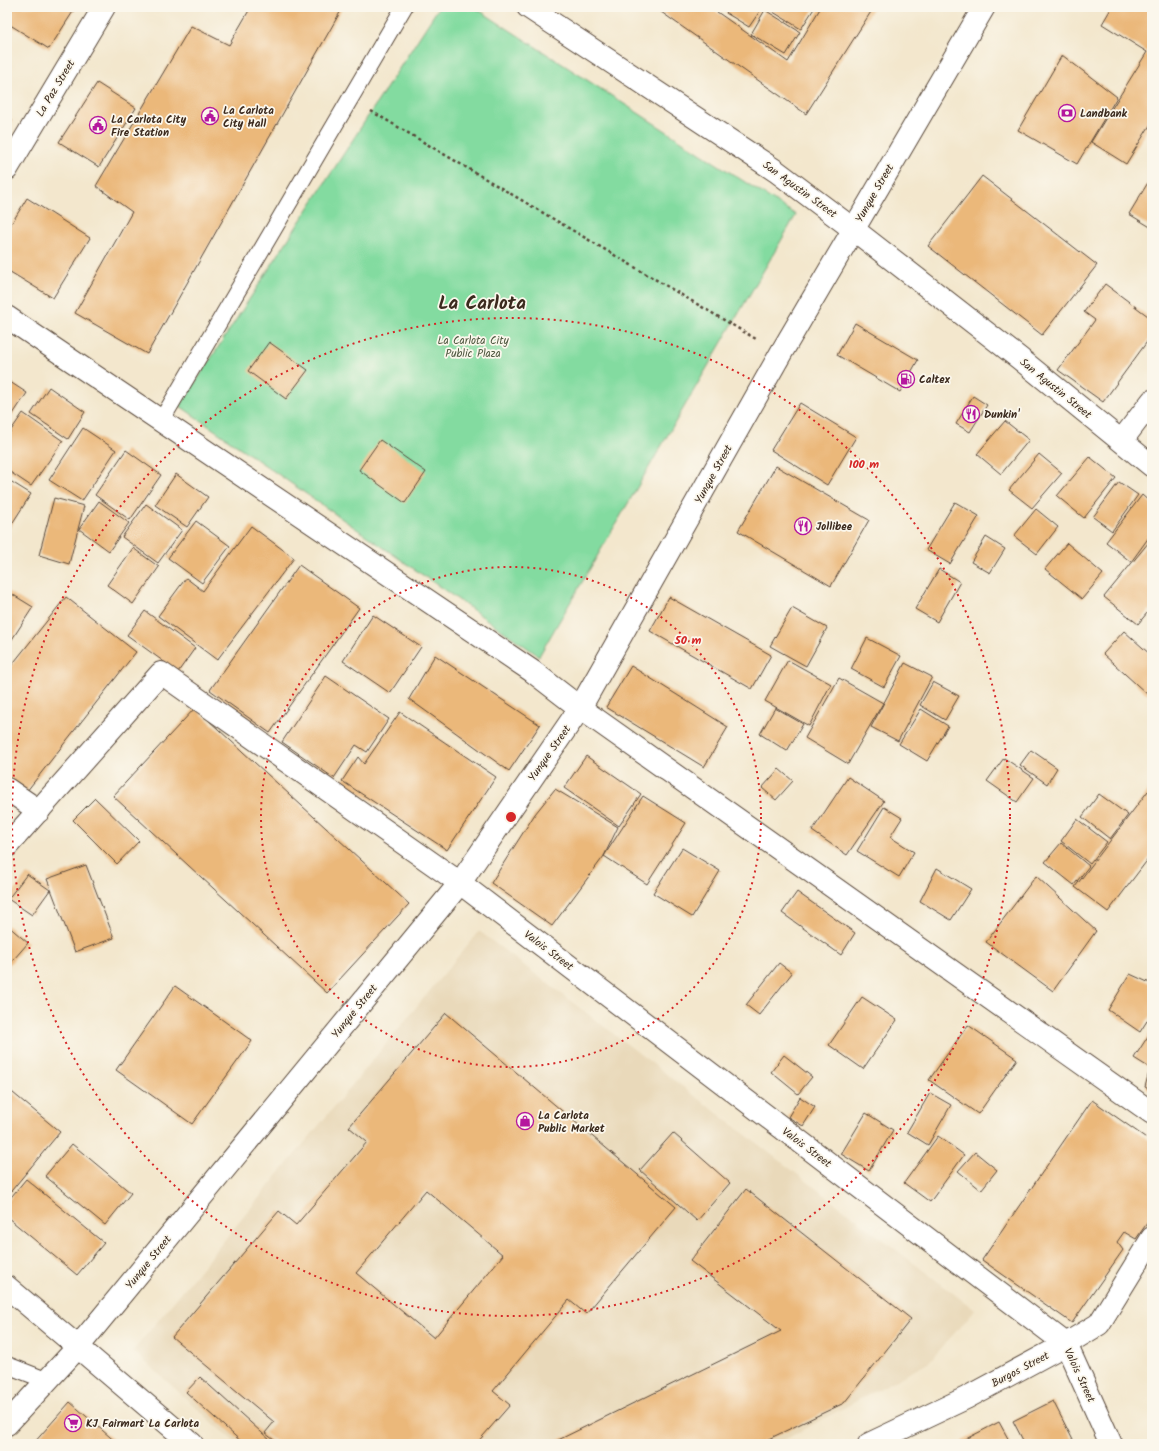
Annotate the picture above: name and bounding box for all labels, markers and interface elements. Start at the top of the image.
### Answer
street label: La Paz Street [32,56,80,121]
place label: La Carlota City Hall [223,102,274,133]
bank icon: Landbank [1057,103,1077,123]
place label: Landbank [1080,105,1128,123]
public building icon: La Carlota City Hall [200,106,220,126]
place label: La Carlota City Fire Station [111,111,187,142]
public building icon: La Carlota City Fire Station [88,115,108,135]
street label: San Agustin Street [758,157,841,223]
street label: Yunque Street [851,160,899,226]
district label: La Carlota [438,289,526,319]
park label: La Carlota City Public Plaza [437,332,509,363]
street label: San Agustin Street [1015,354,1096,424]
fuel station icon: Caltex [896,369,916,389]
place label: Caltex [919,371,951,389]
restaurant icon: Dunkin' [961,404,981,424]
place label: Dunkin' [984,406,1020,424]
street label: Yunque Street [690,441,738,507]
text: 100 m [849,455,879,474]
restaurant icon: Jollibee [793,516,813,536]
place label: Jollibee [816,518,853,536]
text: 50 m [674,631,702,650]
street label: Yunque Street [524,721,576,785]
centre of rings [504,810,518,824]
street label: Valois Street [520,926,578,976]
street label: Yunque Street [327,980,383,1043]
place label: La Carlota Public Market [538,1107,606,1138]
shop icon: La Carlota Public Market [515,1111,535,1131]
street label: Valois Street [778,1123,836,1173]
street label: Yunque Street [121,1231,177,1294]
street label: Valois Street [1059,1345,1100,1406]
street label: Burgos Street [988,1347,1053,1393]
supermarket icon: KJ Fairmart La Carlota [63,1413,83,1433]
place label: KJ Fairmart La Carlota [86,1415,200,1433]

